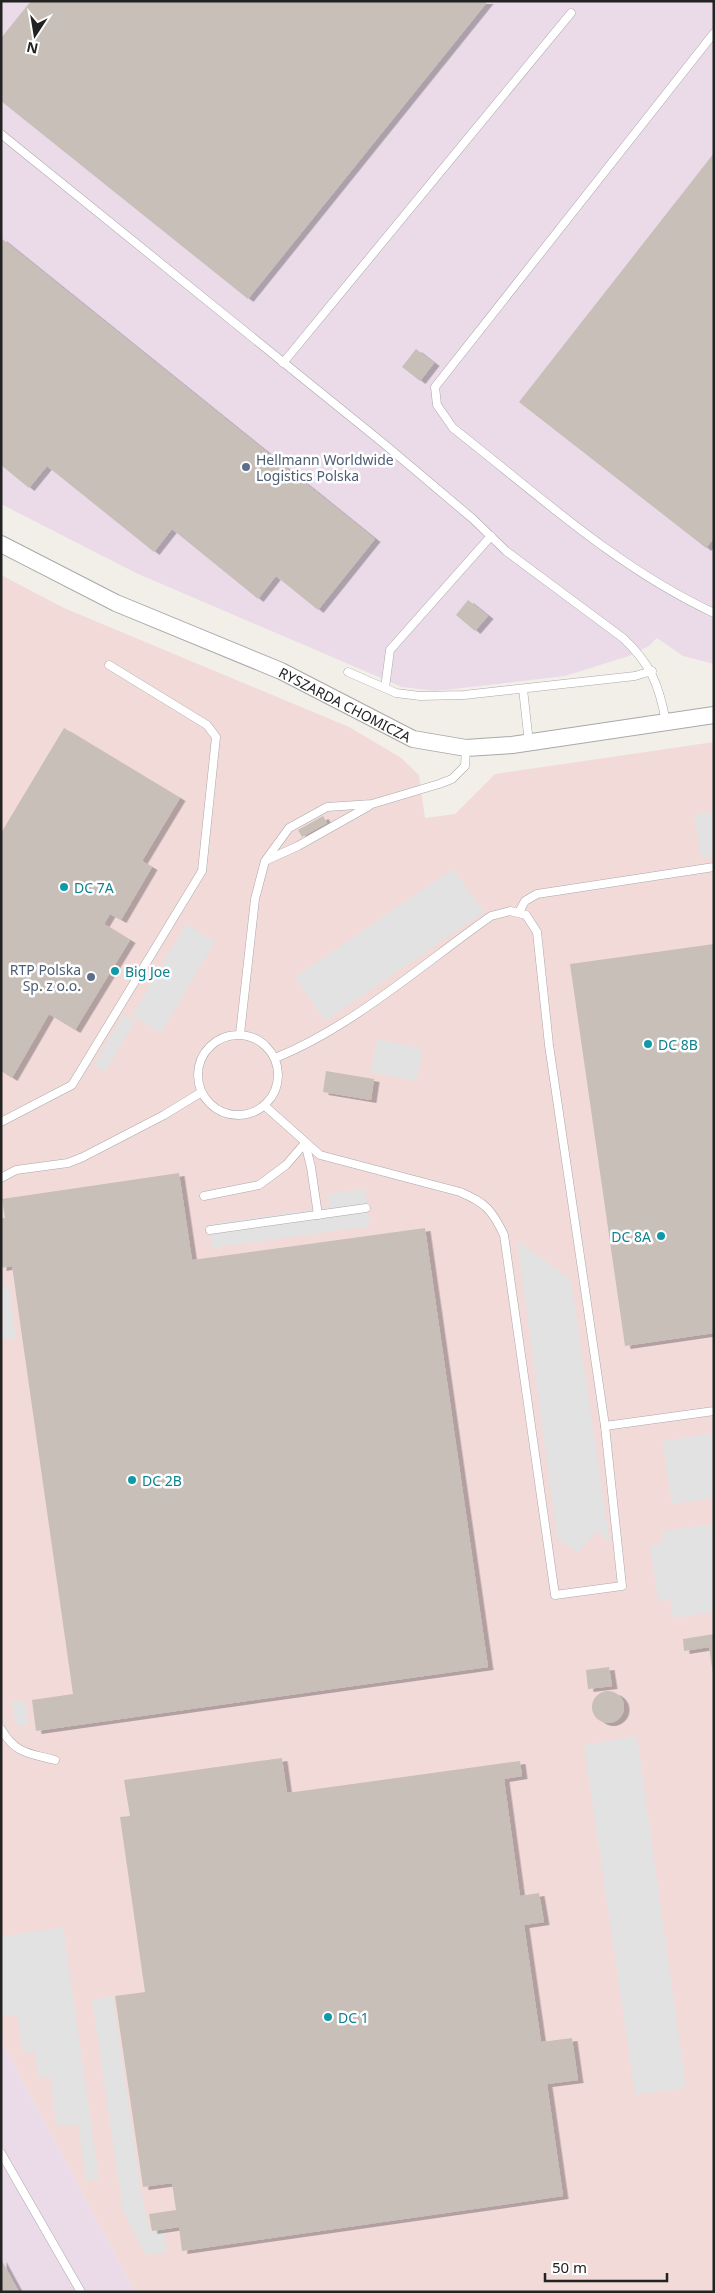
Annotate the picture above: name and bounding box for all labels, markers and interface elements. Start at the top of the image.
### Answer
north arrow [10,10,60,60]
text: N [25,38,40,59]
place label: Hellmann Worldwide Logistics Polska [256,450,394,485]
marker: Hellmann Worldwide Logistics Polska [240,461,252,473]
street label: RYSZARDA CHOMICZA [276,662,415,746]
place label: DC 7A [74,878,114,897]
marker: DC 7A [58,881,70,893]
place label: RTP Polska Sp. z o.o. [10,960,81,995]
place label: Big Joe [125,962,170,981]
marker: Big Joe [109,965,121,977]
marker: RTP Polska Sp. z o.o. [85,971,97,983]
place label: DC 8B [658,1035,698,1054]
marker: DC 8B [642,1038,654,1050]
place label: DC 8A [611,1227,651,1246]
marker: DC 8A [655,1230,667,1242]
place label: DC 2B [142,1471,182,1490]
marker: DC 2B [126,1474,138,1486]
place label: DC 1 [338,2008,369,2027]
marker: DC 1 [322,2011,334,2023]
scale bar [545,2250,668,2282]
text: 50 m [552,2257,587,2277]

